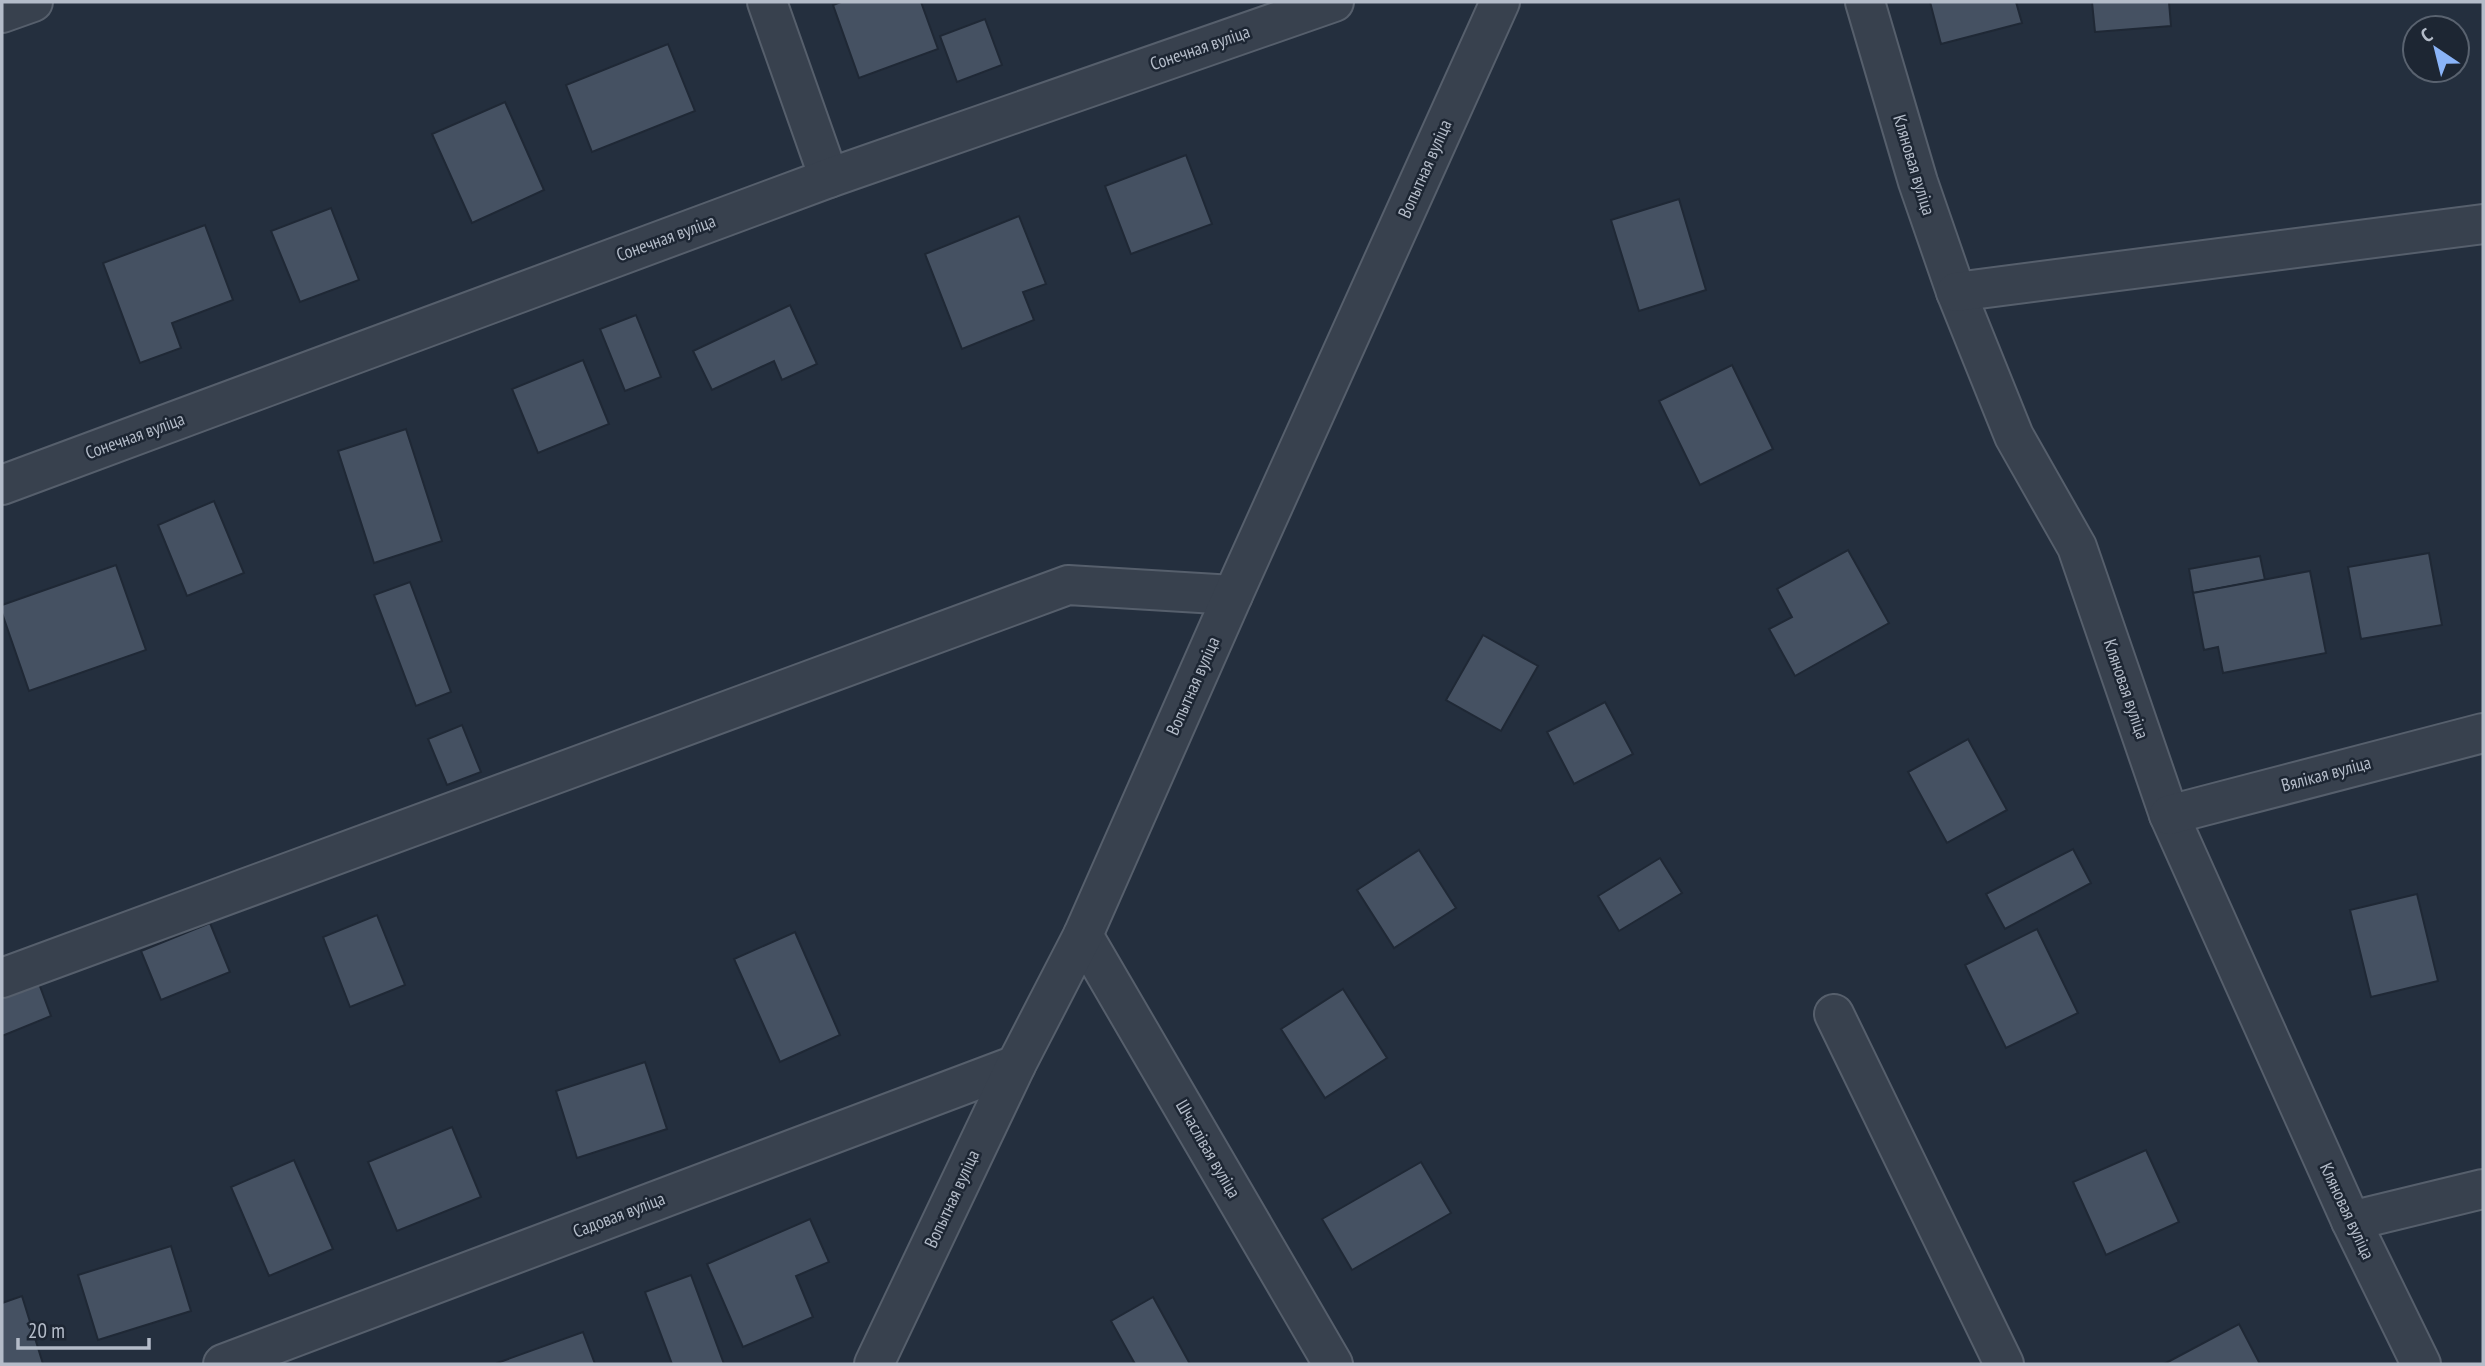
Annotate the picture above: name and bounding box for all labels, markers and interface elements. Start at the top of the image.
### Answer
north arrow [2401,14,2471,84]
street label: Сонечная вуліца [1147,20,1253,75]
text: С [2416,23,2437,47]
street label: Кляновая вуліца [1888,112,1941,218]
street label: Вопытная вуліца [1393,116,1456,222]
street label: Сонечная вуліца [613,209,719,266]
street label: Сонечная вуліца [82,407,188,464]
street label: Вопытная вуліца [1161,633,1224,739]
street label: Кляновая вуліца [2099,636,2154,742]
street label: Вялікая вуліца [2279,751,2373,797]
street label: Шчаслівая вуліца [1171,1095,1246,1202]
street label: Вопытная вуліца [919,1146,984,1251]
street label: Кляновая вуліца [2315,1159,2380,1263]
street label: Садовая вуліца [570,1186,668,1243]
scale bar [18,1306,149,1350]
text: 20 m [28,1317,65,1344]

